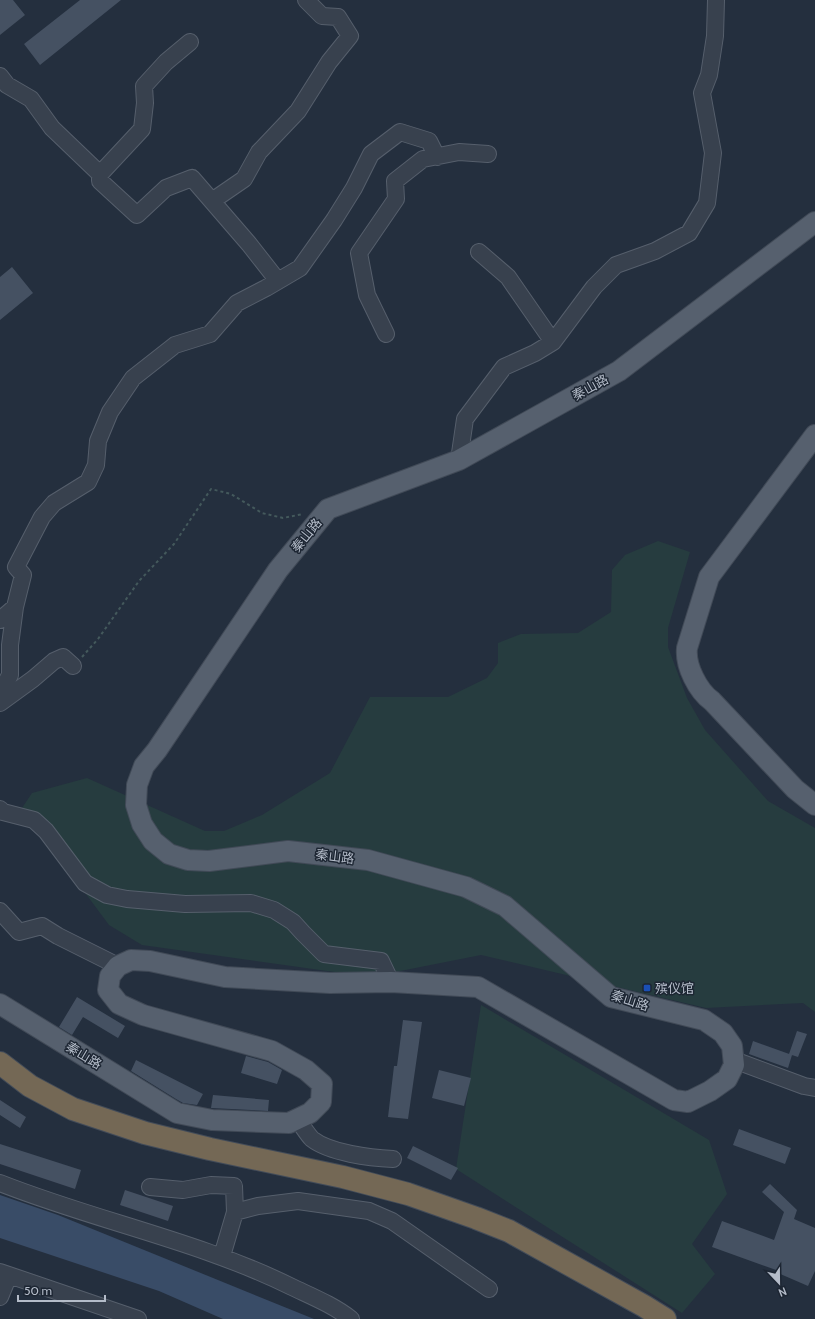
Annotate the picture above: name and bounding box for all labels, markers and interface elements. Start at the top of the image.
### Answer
street label: 秦山路 [569,371,611,403]
street label: 秦山路 [288,515,324,555]
street label: 秦山路 [315,846,355,866]
place label: 殡仪馆 [655,980,694,996]
marker: 殡仪馆 [642,983,652,993]
street label: 秦山路 [609,986,651,1014]
street label: 秦山路 [63,1038,105,1072]
north arrow [759,1263,799,1303]
scale bar [18,1277,105,1303]
text: 50 m [24,1283,52,1298]
text: N [777,1284,789,1300]

